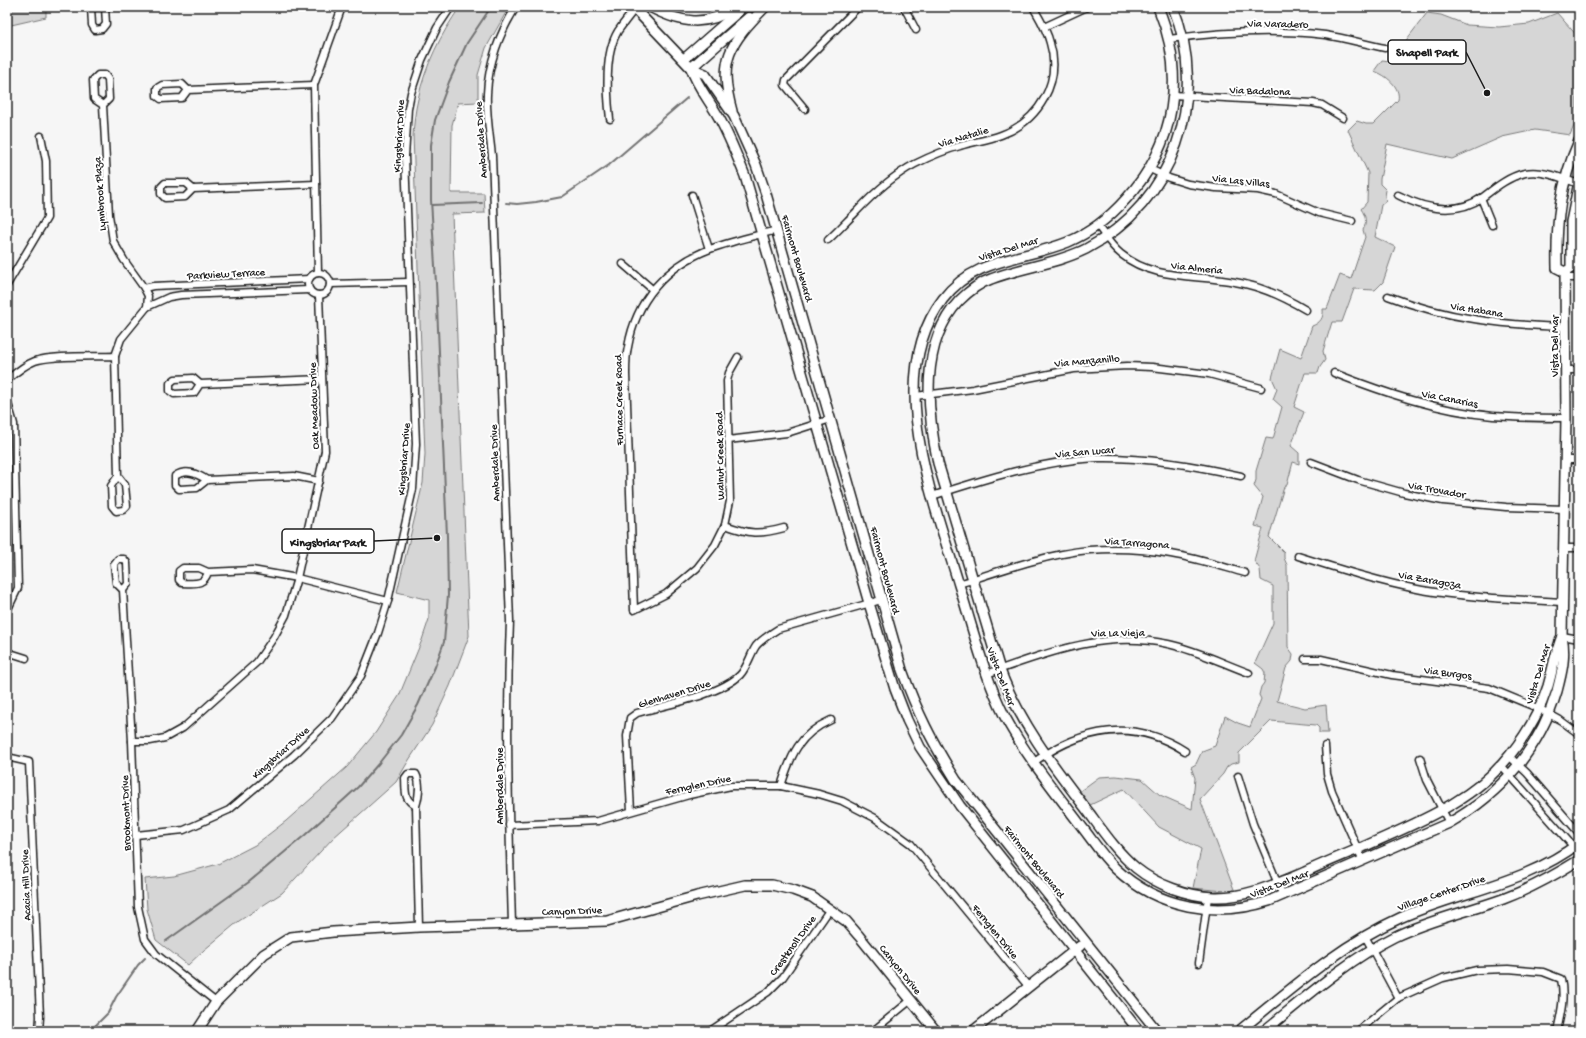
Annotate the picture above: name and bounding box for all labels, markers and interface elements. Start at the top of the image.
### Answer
street label: Via Varadero [1246,18,1309,32]
callout: Shapell Park [1388,40,1466,64]
text: Shapell Park [1396,47,1460,61]
street label: Via Badalona [1228,85,1291,99]
street label: Kingsbriar Drive [392,99,408,173]
street label: Amberdale Drive [473,101,491,179]
street label: Via Natalie [936,125,990,151]
street label: Lynnbrook Plaza [92,156,110,231]
street label: Via Las Villas [1211,173,1271,191]
street label: Fairmont Boulevard [778,213,815,305]
street label: Vista Del Mar [977,235,1041,265]
street label: Via Almeria [1169,260,1224,278]
street label: Parkview Terrace [186,267,266,283]
street label: Via Habana [1449,301,1505,321]
street label: Vista Del Mar [1550,314,1562,378]
street label: Furnace Creek Road [613,353,627,446]
street label: Via Manzanillo [1053,353,1121,371]
street label: Oak Meadow Drive [307,362,323,450]
street label: Via Canarias [1419,388,1480,411]
street label: Walnut Creek Road [714,410,728,500]
street label: Kingsbriar Drive [396,422,414,496]
street label: Amberdale Drive [489,424,503,502]
street label: Via San Lucar [1054,444,1116,462]
street label: Via Trovador [1406,480,1467,502]
street label: Fairmont Boulevard [866,525,902,617]
callout: Kingsbriar Park [282,529,374,553]
street label: Via Tarragona [1103,536,1170,552]
text: Kingsbriar Park [289,537,368,551]
street label: Via Zaragoza [1396,569,1463,593]
street label: Via La Vieja [1090,628,1146,640]
street label: Vista Del Mar [1524,642,1554,707]
street label: Vista Del Mar [983,645,1017,708]
street label: Via Burgos [1422,665,1473,683]
street label: Glenhaven Drive [637,678,712,712]
street label: Kingsbriar Drive [250,725,313,782]
street label: Amberdale Drive [495,747,507,824]
street label: Fernglen Drive [664,773,733,799]
street label: Brookmont Drive [120,775,134,852]
street label: Fairmont Boulevard [1000,823,1067,902]
street label: Acacia Hill Drive [20,849,34,921]
street label: Vista Del Mar [1248,868,1311,902]
street label: Village Center Drive [1395,873,1487,915]
street label: Fernglen Drive [968,902,1020,962]
street label: Canyon Drive [542,905,603,919]
street label: Crestknoll Drive [768,914,820,979]
street label: Canyon Drive [876,943,923,998]

